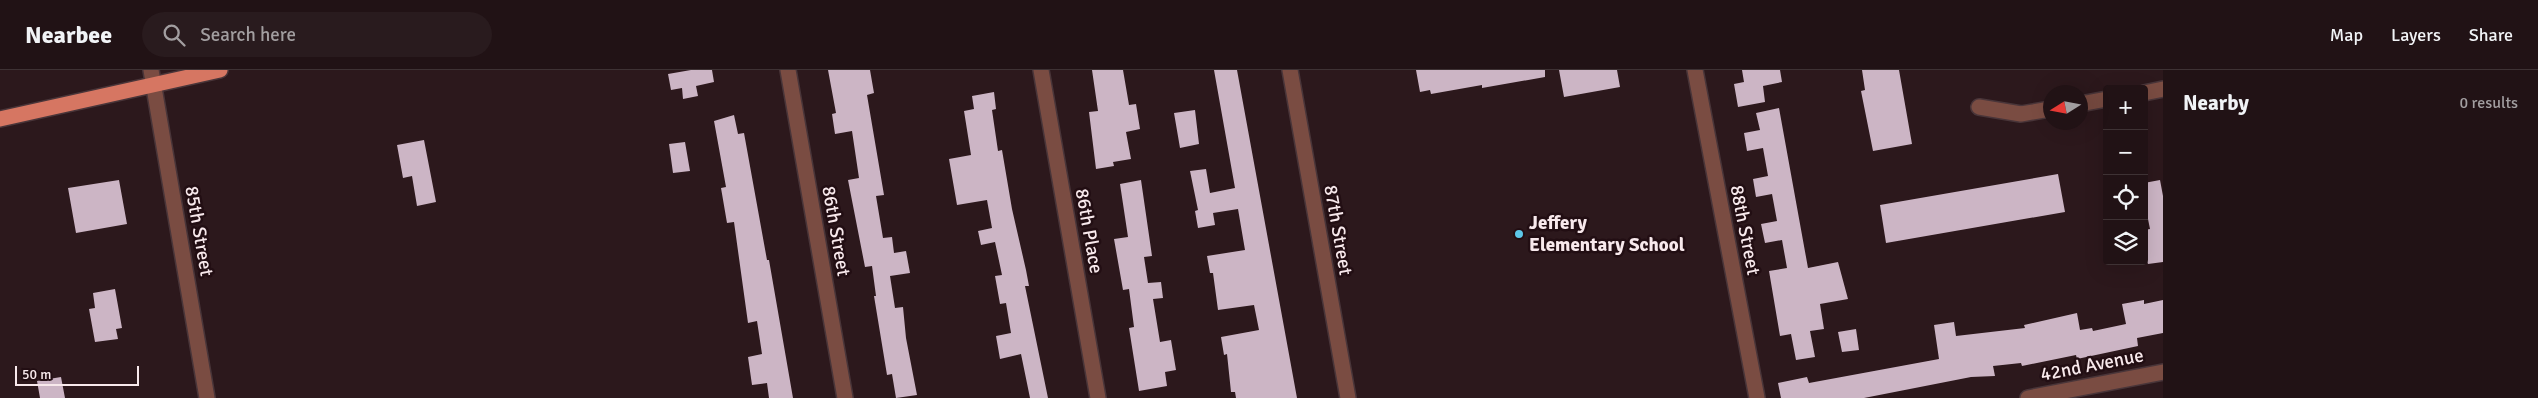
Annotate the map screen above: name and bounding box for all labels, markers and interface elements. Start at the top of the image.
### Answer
search box [142,12,492,57]
text: Nearbee [25,20,112,50]
icon: search [160,21,188,49]
text: Search here [200,23,296,47]
text: Map [2330,24,2363,46]
text: Layers [2391,24,2441,46]
text: Share [2469,24,2513,46]
north arrow [2043,85,2088,130]
map controls [2103,85,2148,265]
button: + [2103,85,2148,130]
text: Nearby [2183,90,2249,116]
text: 0 results [2459,93,2518,113]
button: − [2103,130,2148,175]
button: locate [2103,175,2148,220]
street label: 87th Street [1318,183,1358,277]
street label: 88th Street [1725,183,1766,277]
street label: 85th Street [179,184,219,278]
street label: 86th Street [816,184,856,278]
street label: 86th Place [1070,187,1108,275]
place label: Jeffery Elementary School [1529,211,1685,257]
button: layers [2103,220,2148,265]
marker: Jeffery Elementary School [1513,228,1525,240]
street label: 42nd Avenue [2038,343,2146,387]
scale bar [15,363,139,386]
text: 50 m [22,366,51,383]

